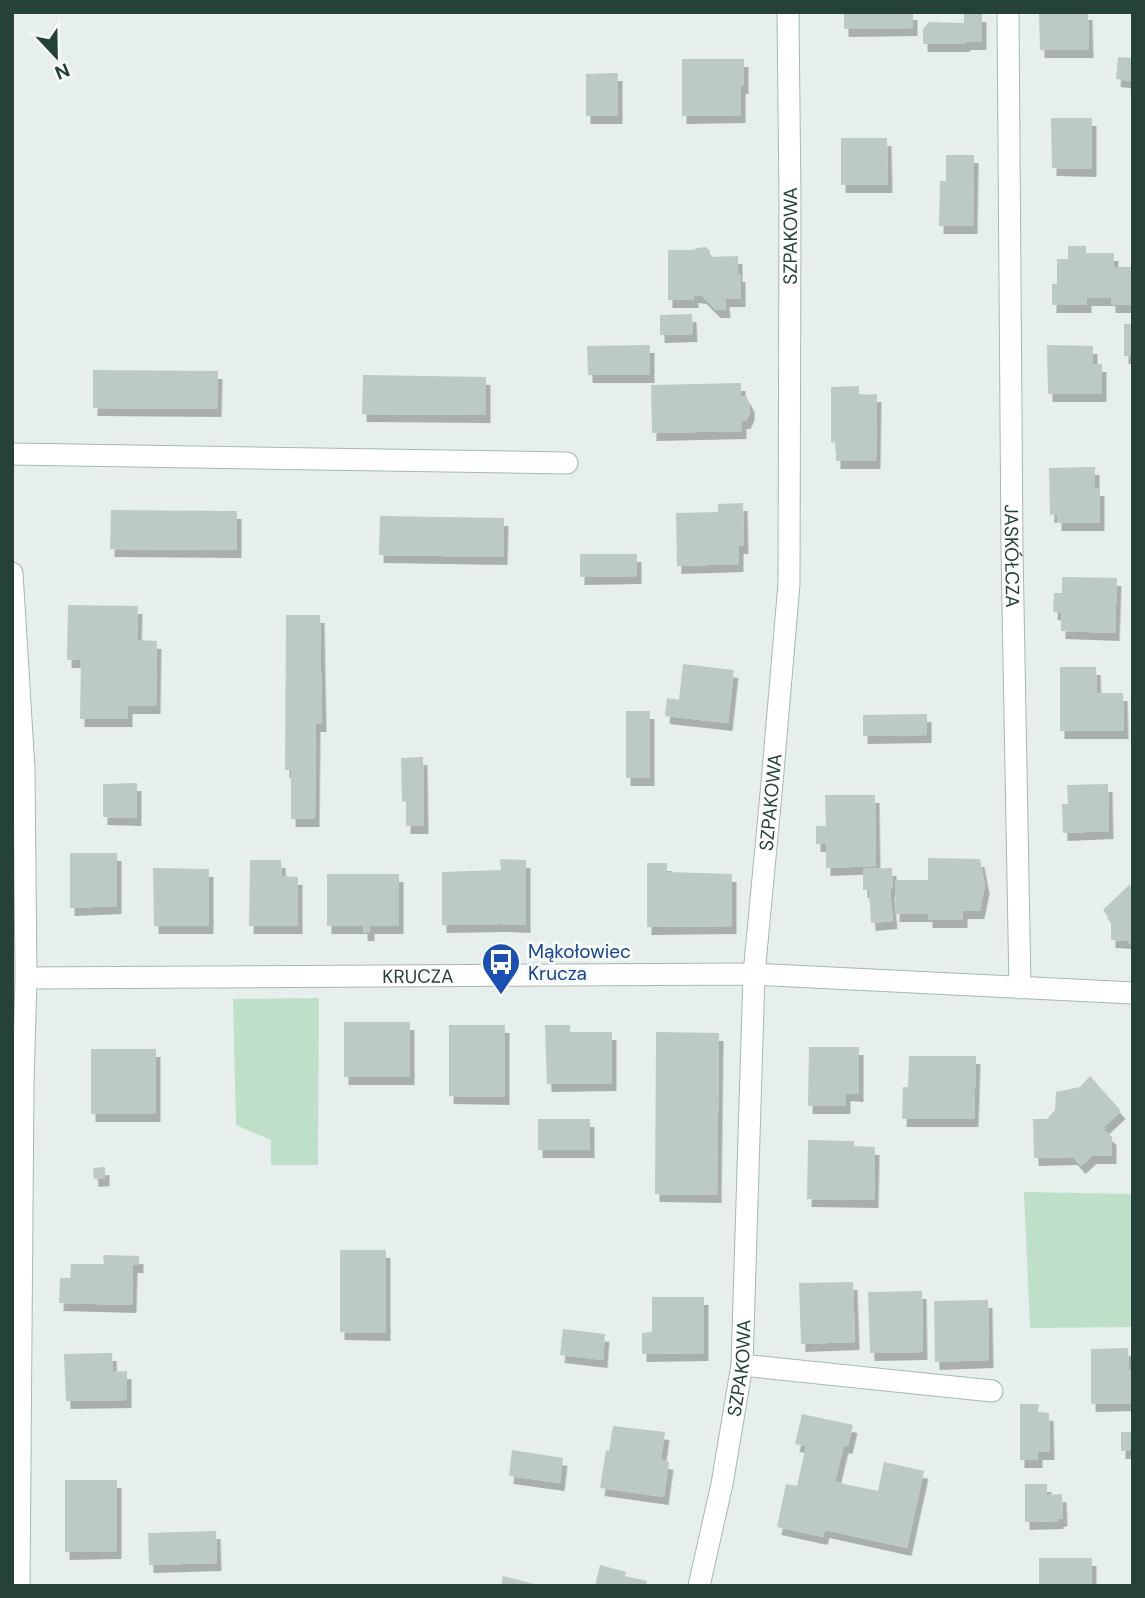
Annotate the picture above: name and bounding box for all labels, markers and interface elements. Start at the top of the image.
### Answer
north arrow [21,21,91,91]
text: N [51,57,73,85]
street label: SZPAKOWA [778,187,803,285]
street label: JASKÓŁCZA [999,504,1025,608]
street label: SZPAKOWA [754,752,787,852]
place label: Mąkołowiec Krucza [528,939,631,986]
bus stop icon: Mąkołowiec Krucza [480,941,522,996]
street label: KRUCZA [382,964,454,989]
street label: SZPAKOWA [722,1319,756,1418]

